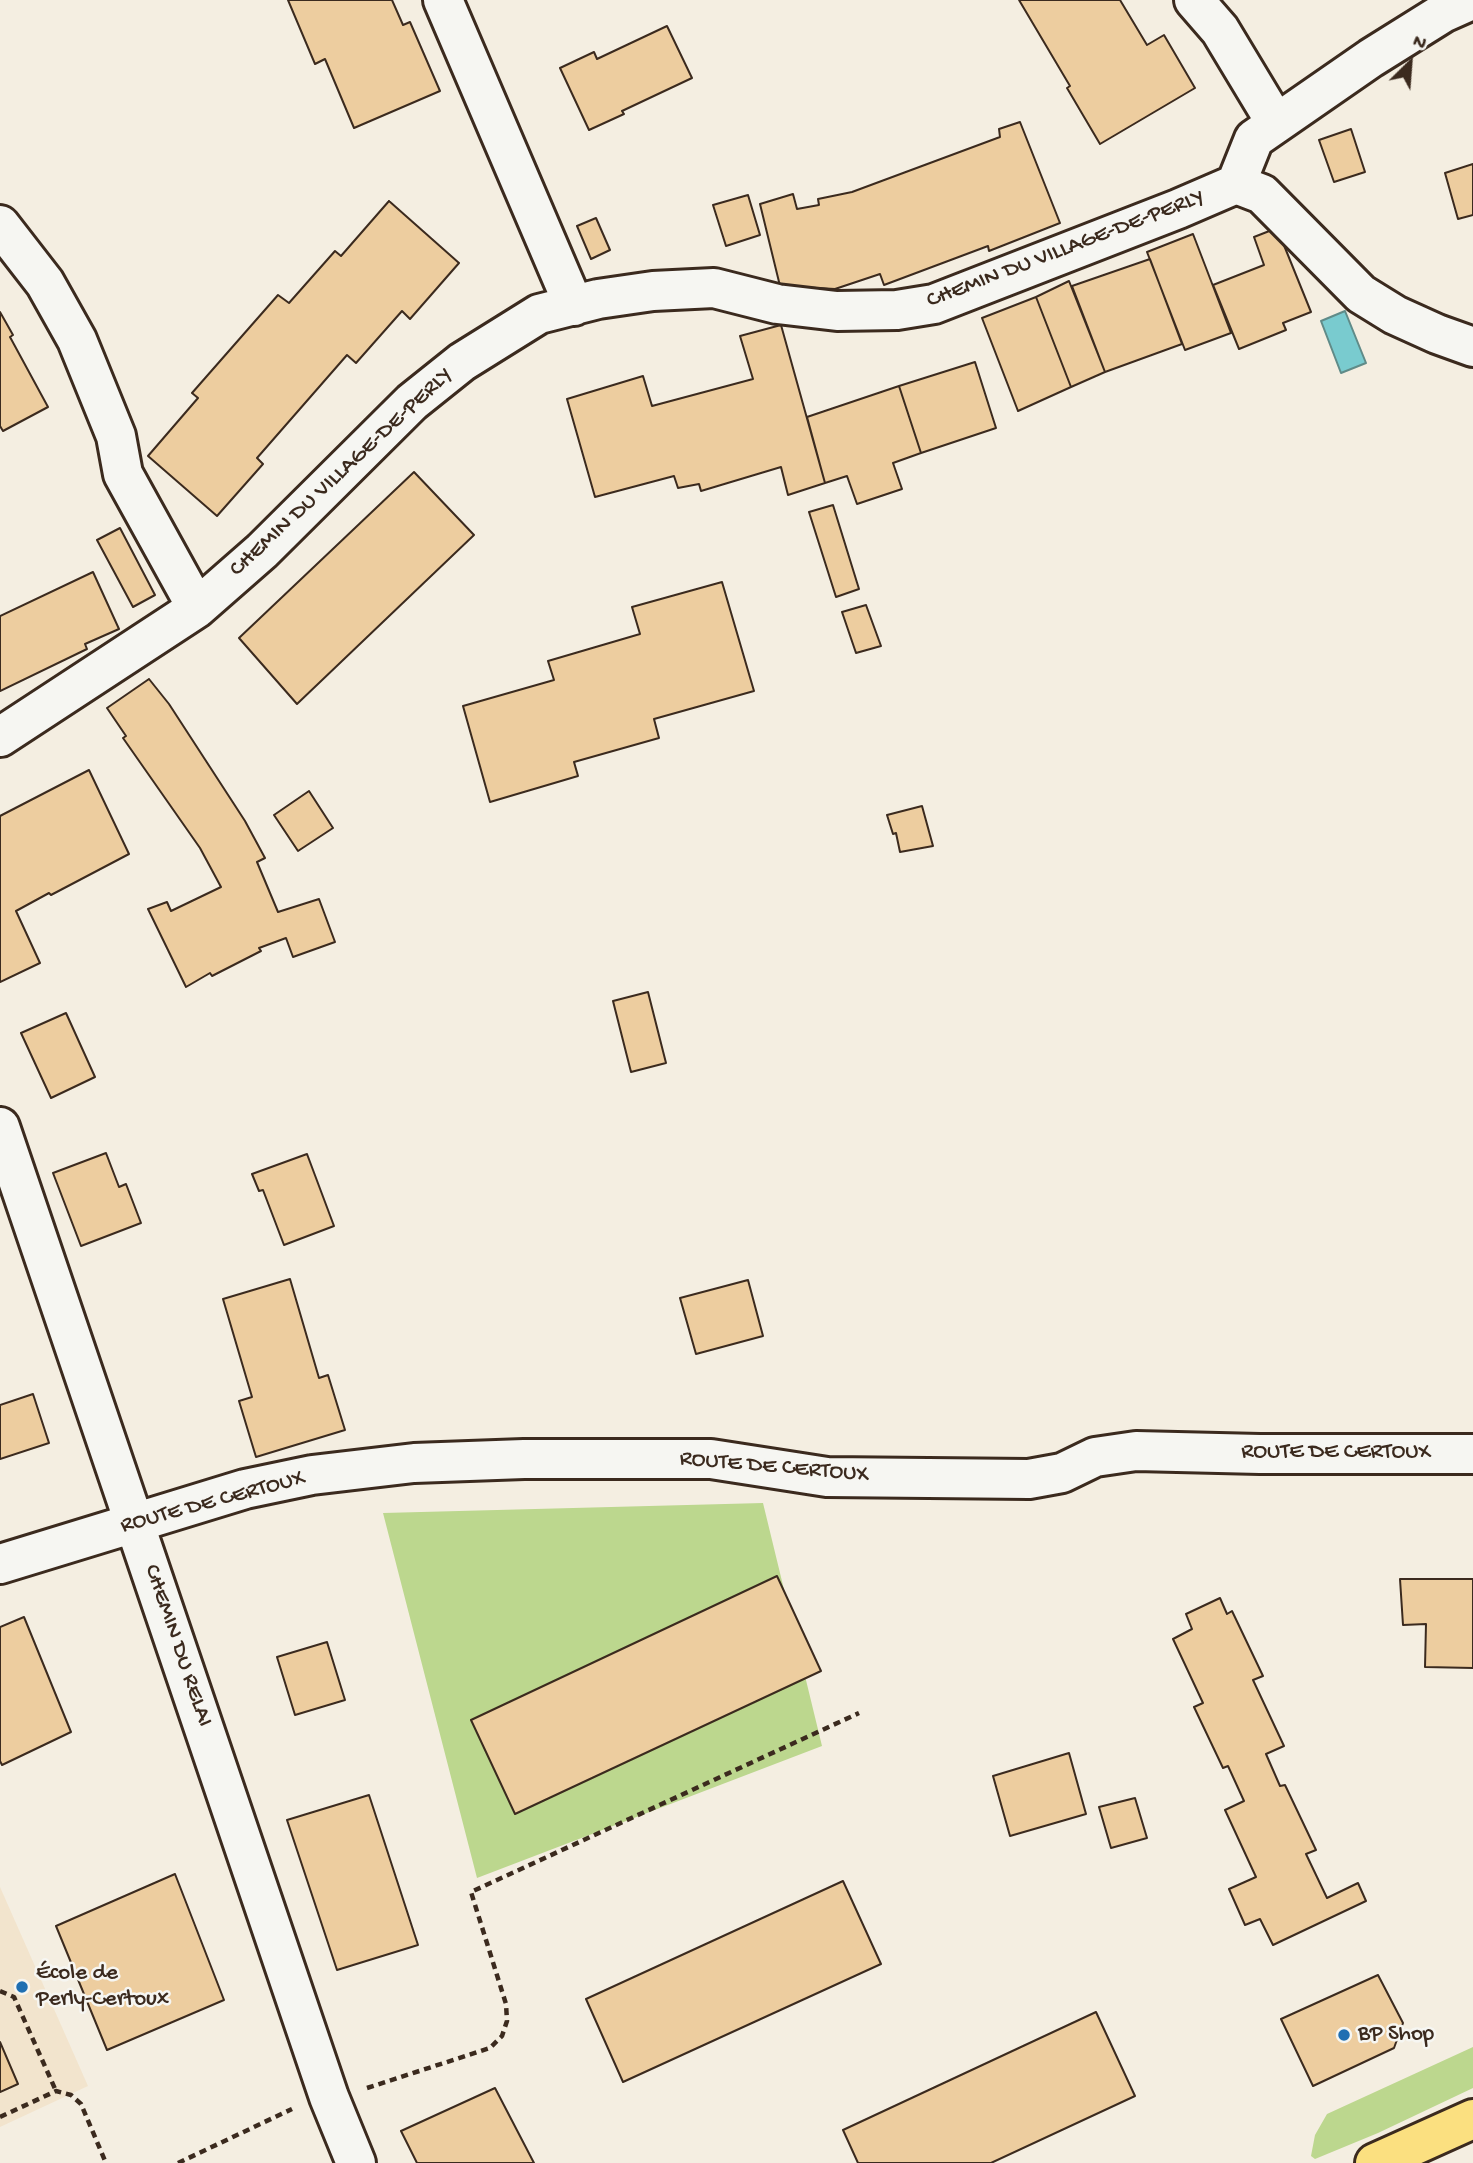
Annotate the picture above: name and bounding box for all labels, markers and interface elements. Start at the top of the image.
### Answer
north arrow [1375,28,1445,98]
text: N [1409,30,1430,57]
street label: CHEMIN DU VILLAGE-DE-PERLY [923,184,1209,316]
street label: CHEMIN DU VILLAGE-DE-PERLY [225,362,459,584]
street label: ROUTE DE CERTOUX [1241,1439,1431,1467]
street label: ROUTE DE CERTOUX [678,1446,870,1490]
street label: ROUTE DE CERTOUX [118,1465,308,1541]
street label: CHEMIN DU RELAI [136,1561,218,1731]
place label: École de Perly-Certoux [36,1960,169,2014]
marker: École de Perly-Certoux [14,1979,30,1995]
place label: BP Shop [1358,2021,1434,2049]
marker: BP Shop [1336,2027,1352,2043]

